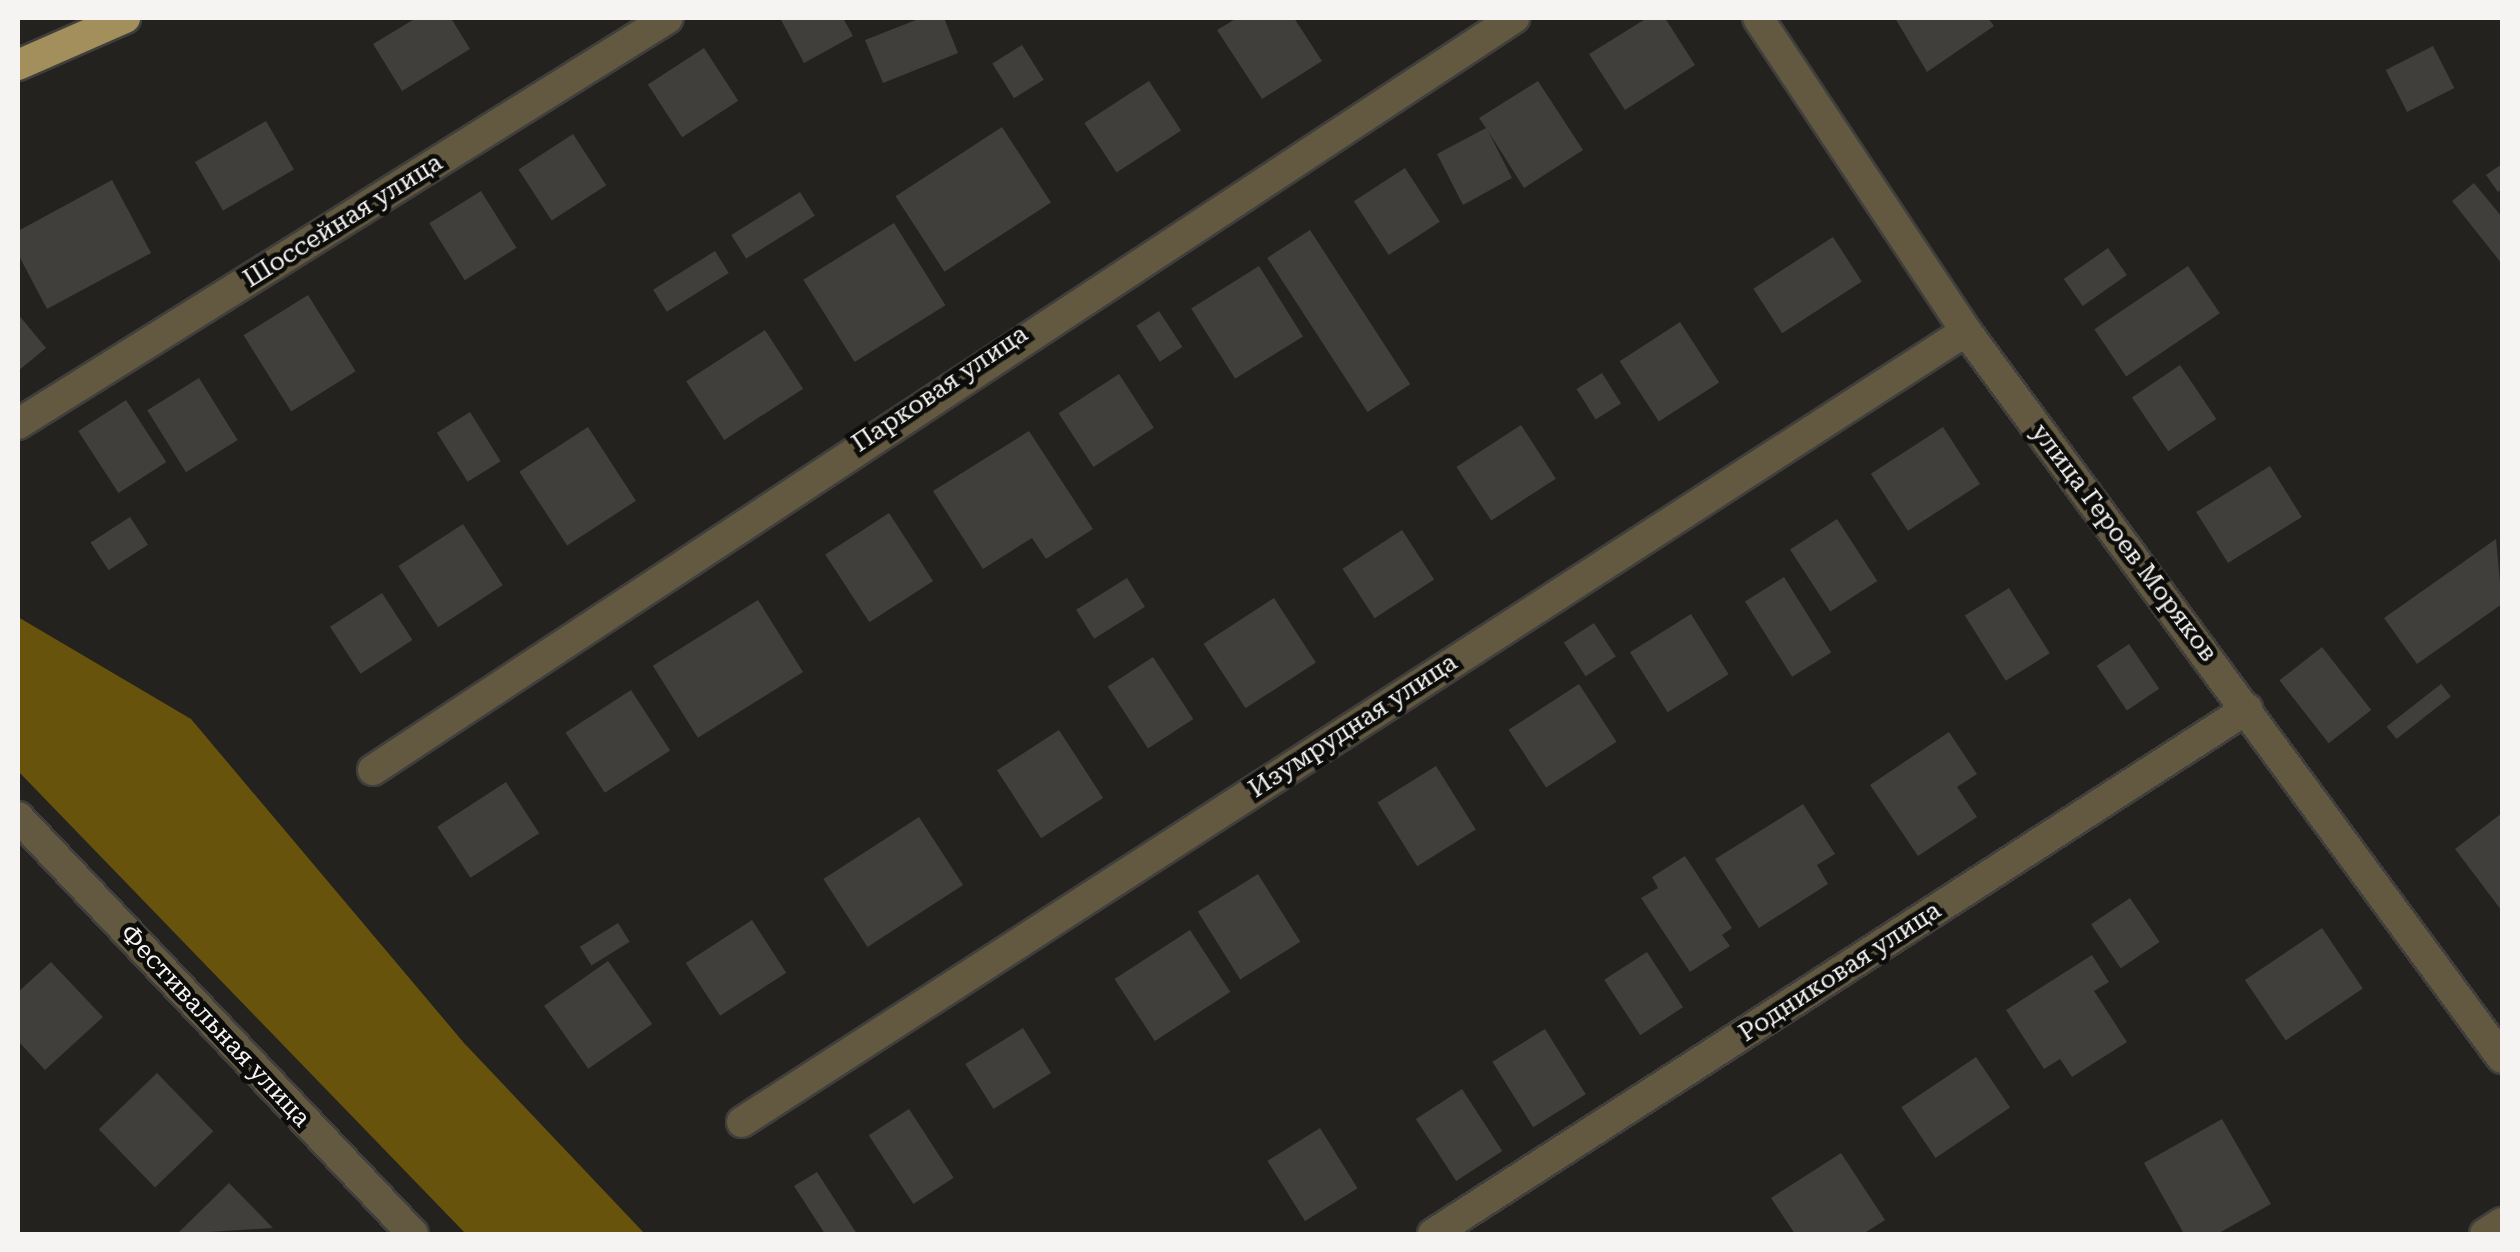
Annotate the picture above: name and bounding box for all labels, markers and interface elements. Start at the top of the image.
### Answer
street label: Шоссейная улица [238,148,448,294]
street label: Парковая улица [847,319,1033,459]
street label: улица Героев Моряков [2025,418,2223,668]
street label: Изумрудная улица [1243,648,1463,804]
street label: Родниковая улица [1733,896,1947,1048]
street label: Фестивальная улица [114,919,316,1133]

